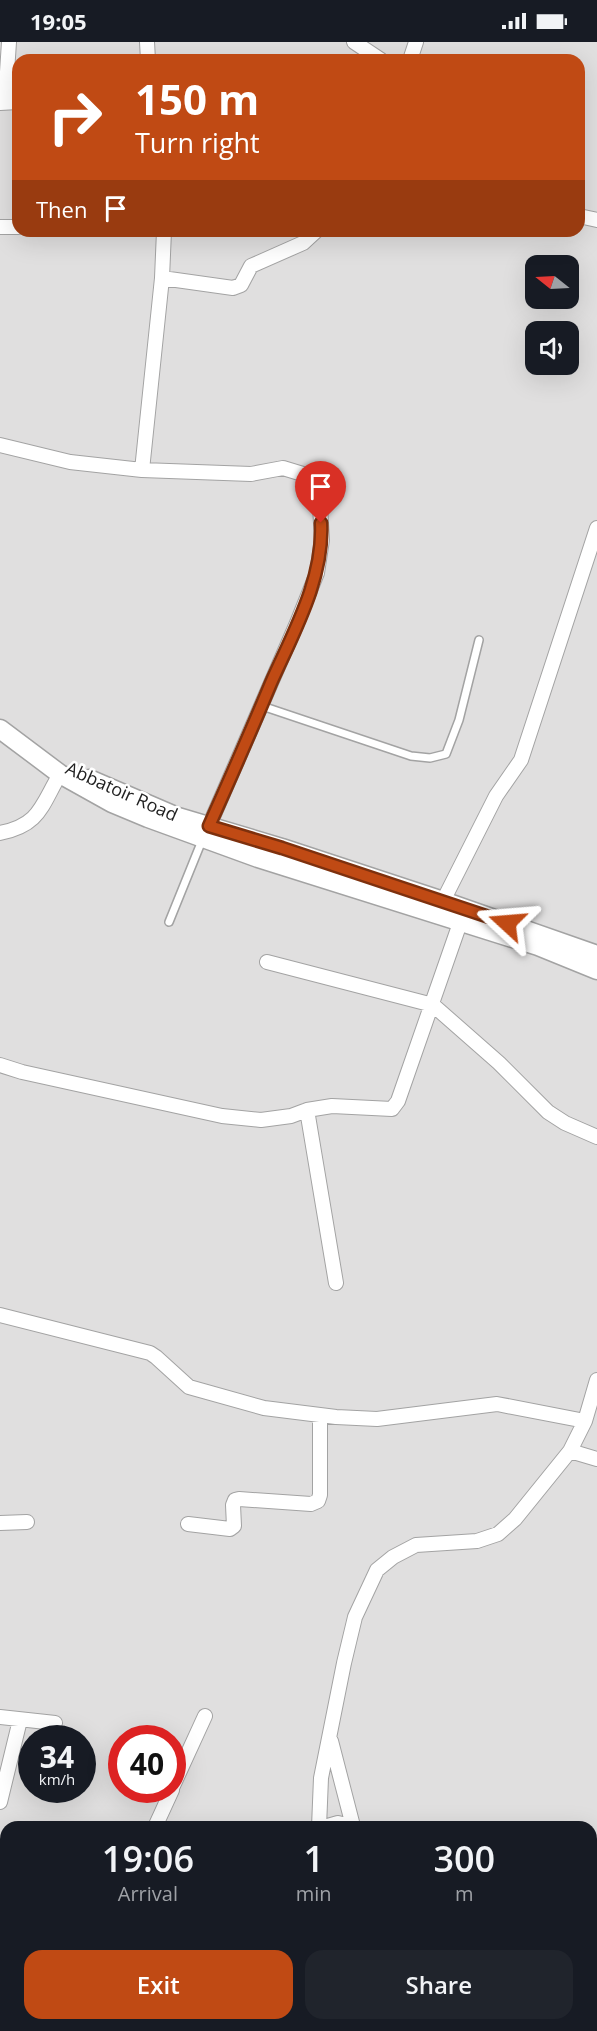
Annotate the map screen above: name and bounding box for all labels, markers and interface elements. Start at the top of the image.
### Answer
text: 19:05 [30,6,87,36]
text: 150 m [135,70,259,127]
icon: right [36,78,114,156]
text: Turn right [135,124,260,161]
icon: arrive [99,192,132,225]
text: Then [36,194,87,224]
north arrow [525,255,579,309]
map controls [525,255,579,375]
button: sound [525,321,579,375]
pin [295,461,346,523]
icon: arrive [304,470,337,503]
street label: Abbatoir Road [62,756,182,826]
position arrow [475,891,539,955]
speed limit sign: 40 [108,1725,186,1803]
text: 34 [40,1736,74,1777]
text: km/h [39,1769,75,1789]
text: 19:06 [102,1834,194,1883]
text: 1 [303,1834,324,1883]
text: 300 [433,1834,495,1883]
text: Arrival [118,1880,178,1907]
text: min [296,1880,332,1907]
text: m [455,1880,474,1907]
button: Exit [24,1950,293,2019]
button: Share [305,1950,573,2019]

